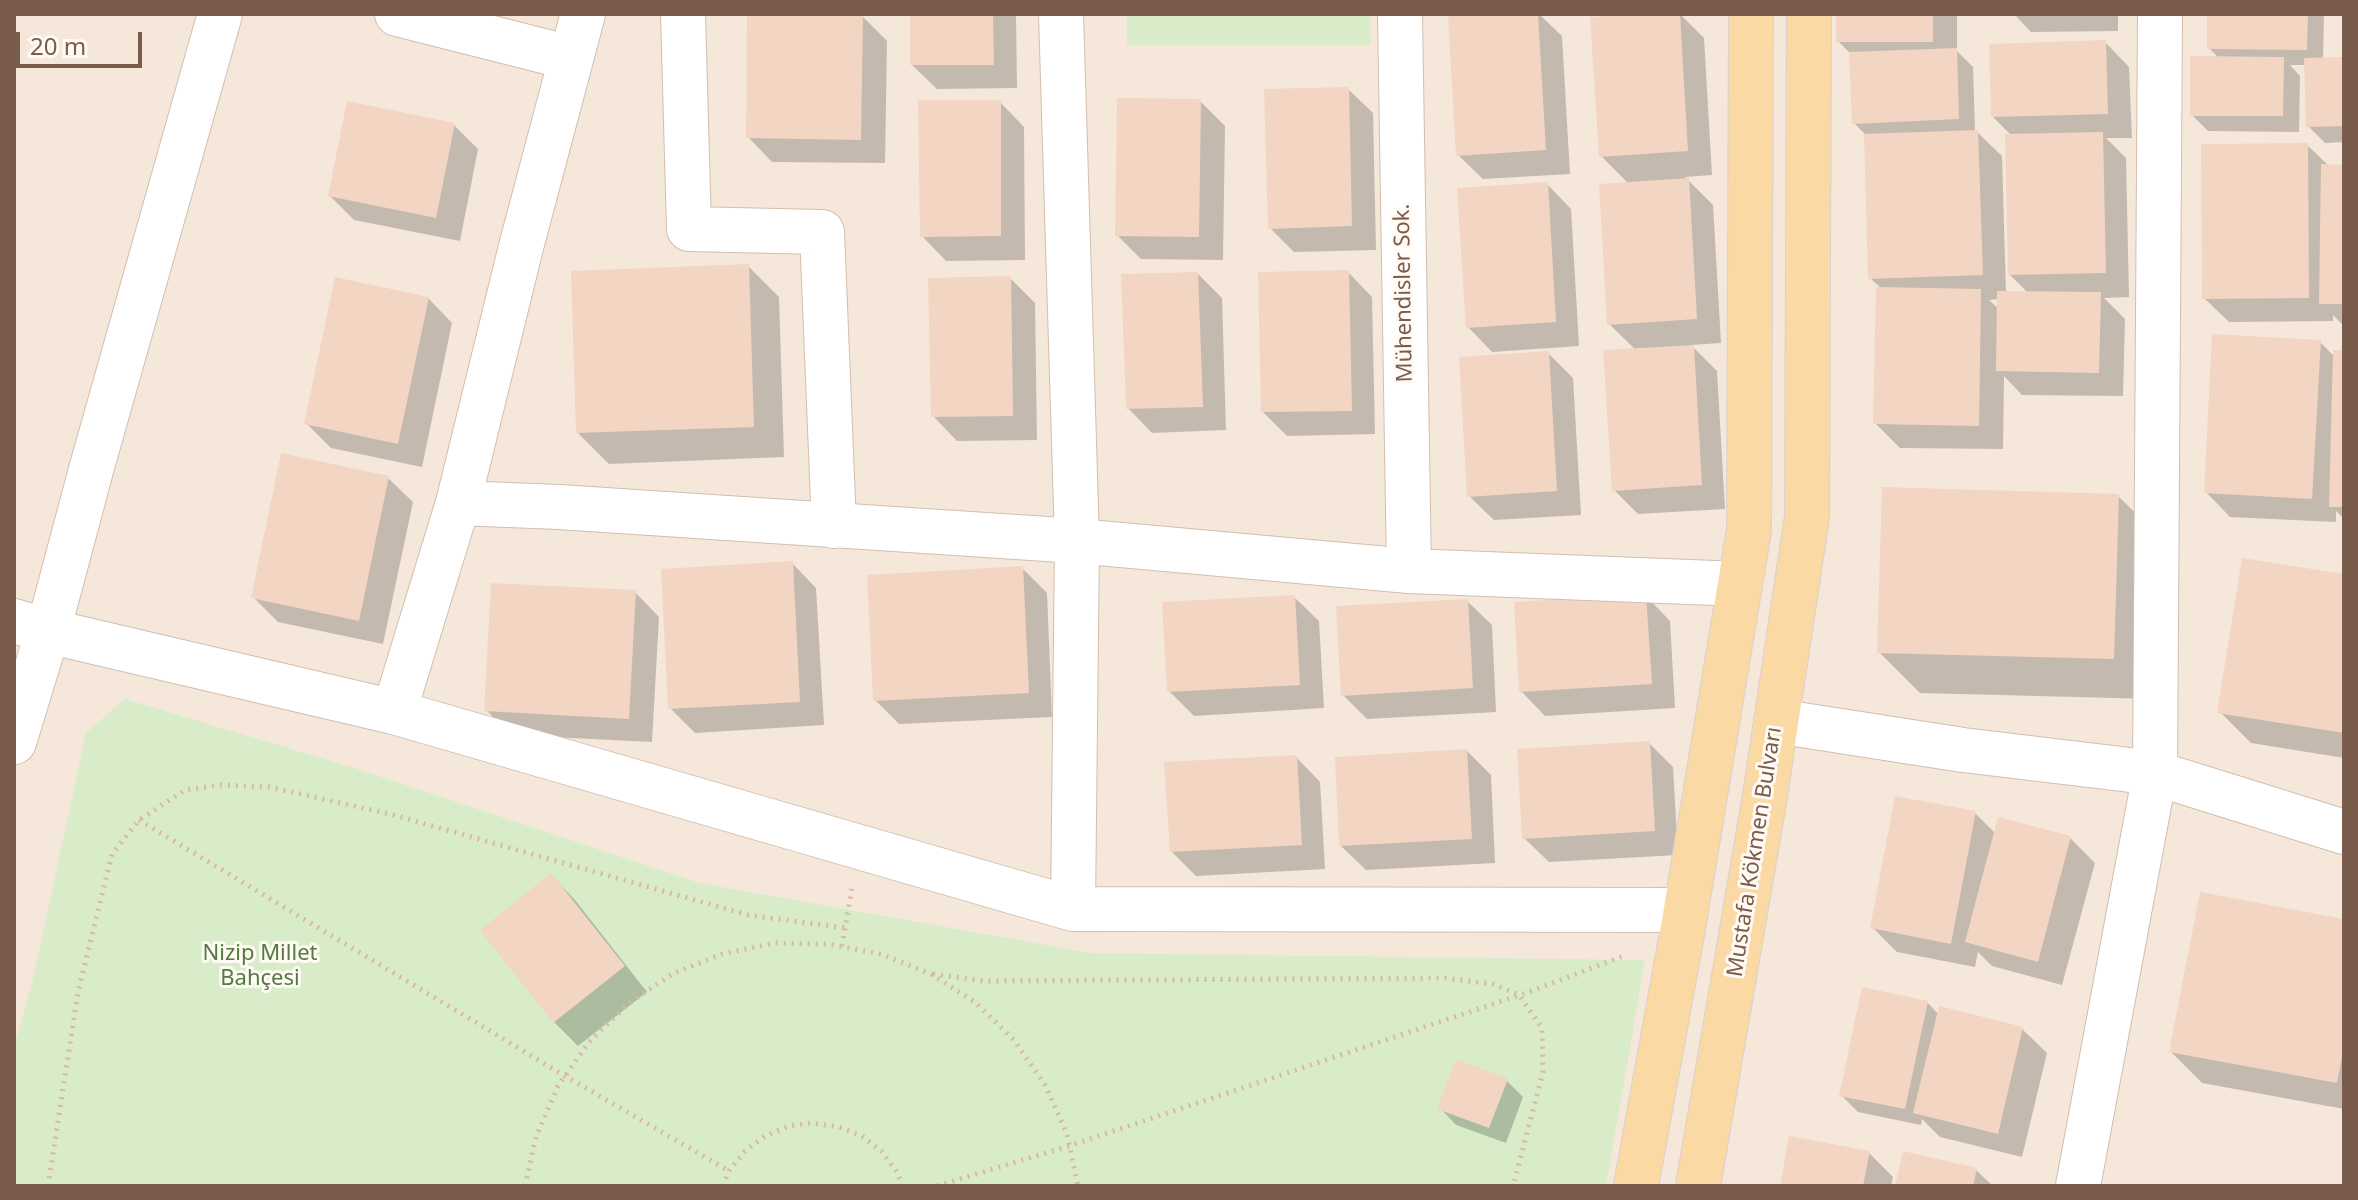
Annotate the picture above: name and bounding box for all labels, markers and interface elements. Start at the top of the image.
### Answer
scale bar [20,16,146,66]
text: 20 m [30,29,86,62]
street label: Mühendisler Sok. [1389,203,1419,383]
street label: Mustafa Kökmen Bulvarı [1722,725,1788,979]
park label: Nizip Millet Bahçesi [203,941,317,992]

